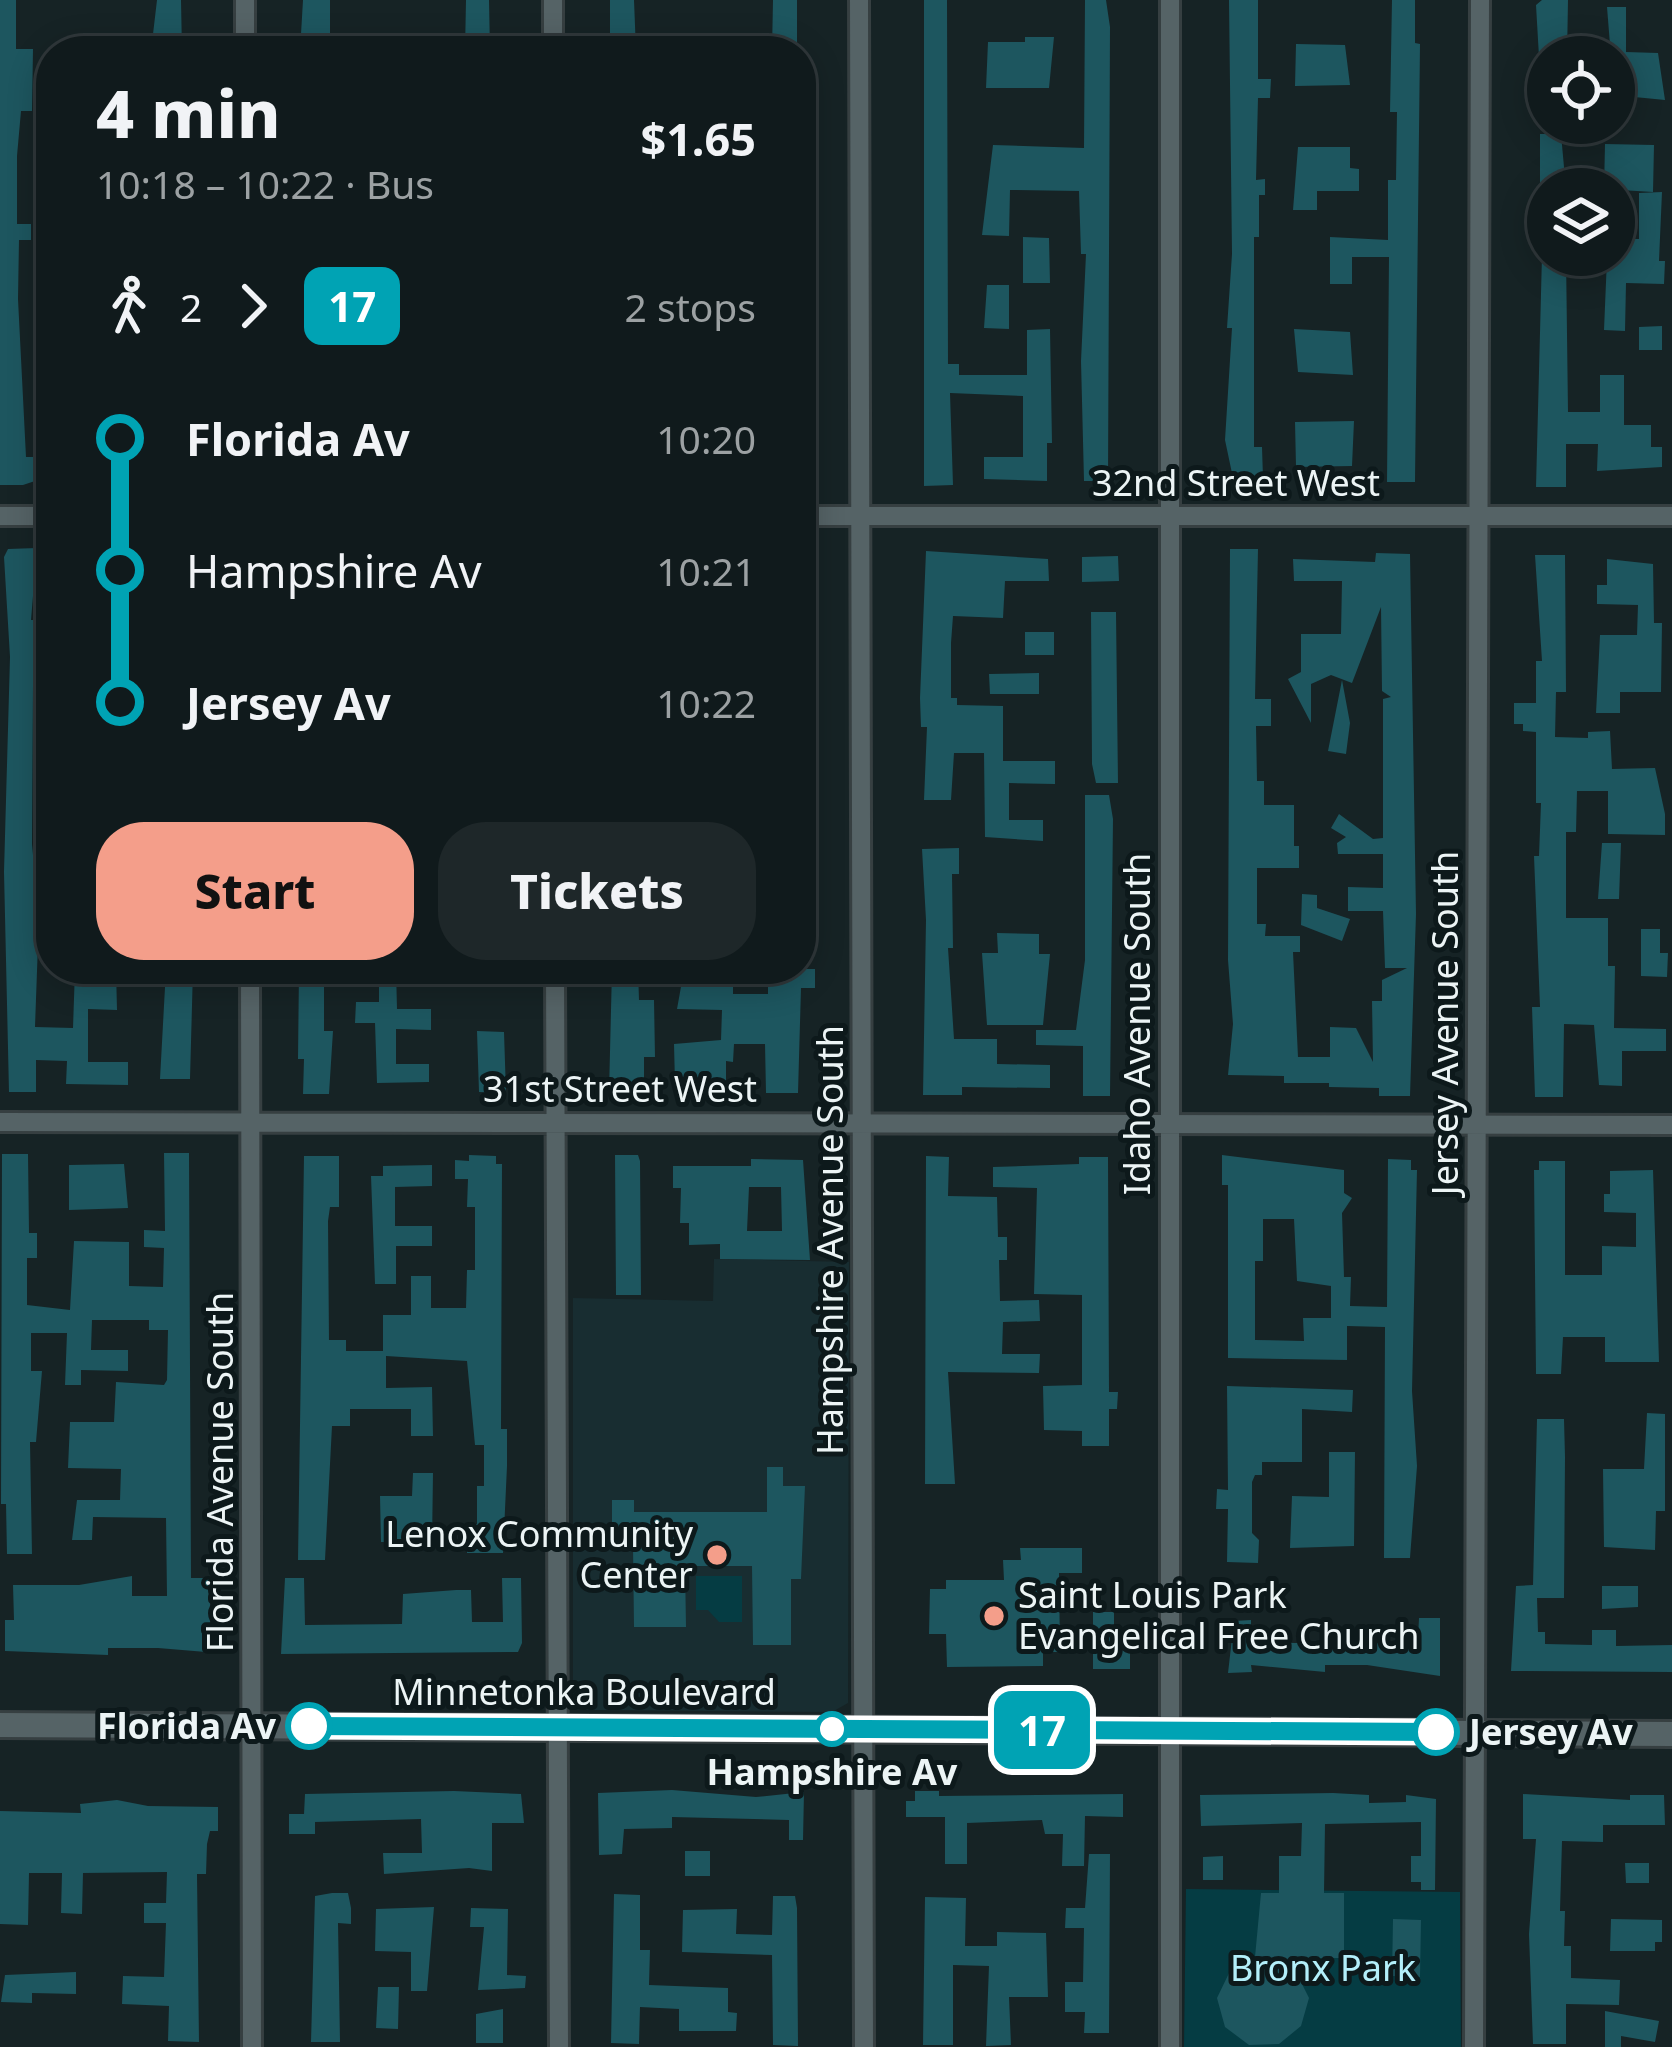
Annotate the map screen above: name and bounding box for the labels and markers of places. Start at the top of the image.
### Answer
place label: Lenox Community Center [385,1509,694,1599]
marker: Lenox Community Center [704,1542,730,1568]
place label: Saint Louis Park Evangelical Free Church [1018,1570,1420,1660]
marker: Saint Louis Park Evangelical Free Church [981,1603,1007,1629]
place label: Florida Av [97,1701,276,1750]
marker: Florida Av [287,1704,331,1748]
place label: Jersey Av [1466,1707,1633,1756]
marker: Jersey Av [1414,1710,1458,1754]
marker: Hampshire Av [816,1713,848,1745]
place label: Hampshire Av [707,1747,958,1796]

